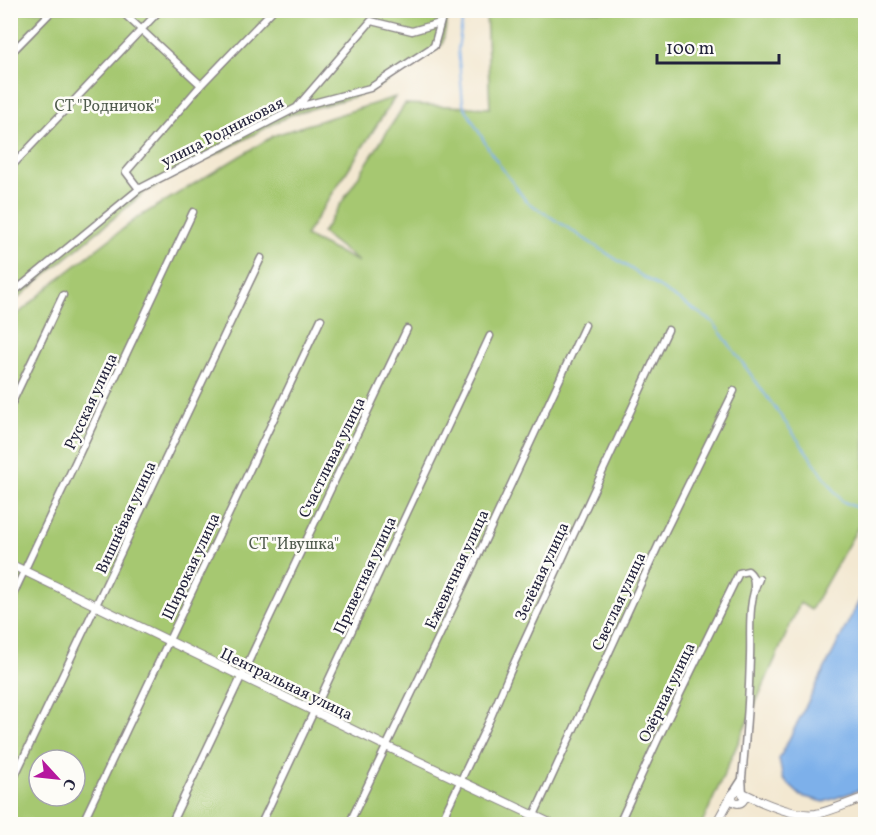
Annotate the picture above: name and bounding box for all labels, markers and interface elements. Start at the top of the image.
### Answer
scale bar [657,27,778,65]
text: 100 m [666,37,715,62]
street label: улица Родниковая [158,92,288,173]
park label: СТ "Родничок" [54,96,160,118]
street label: Русская улица [60,350,124,454]
street label: Счастливая улица [294,394,372,522]
street label: Вишнёвая улица [91,458,163,578]
street label: Ежевичная улица [420,507,495,633]
street label: Широкая улица [157,510,226,624]
street label: Приветная улица [329,513,403,638]
street label: Зелёная улица [510,519,575,625]
park label: СТ "Ивушка" [249,534,339,556]
street label: Светлая улица [587,549,652,655]
street label: Озёрная улица [634,639,702,747]
street label: Центральная улица [216,643,356,726]
north arrow [27,748,87,808]
text: С [56,774,81,793]

